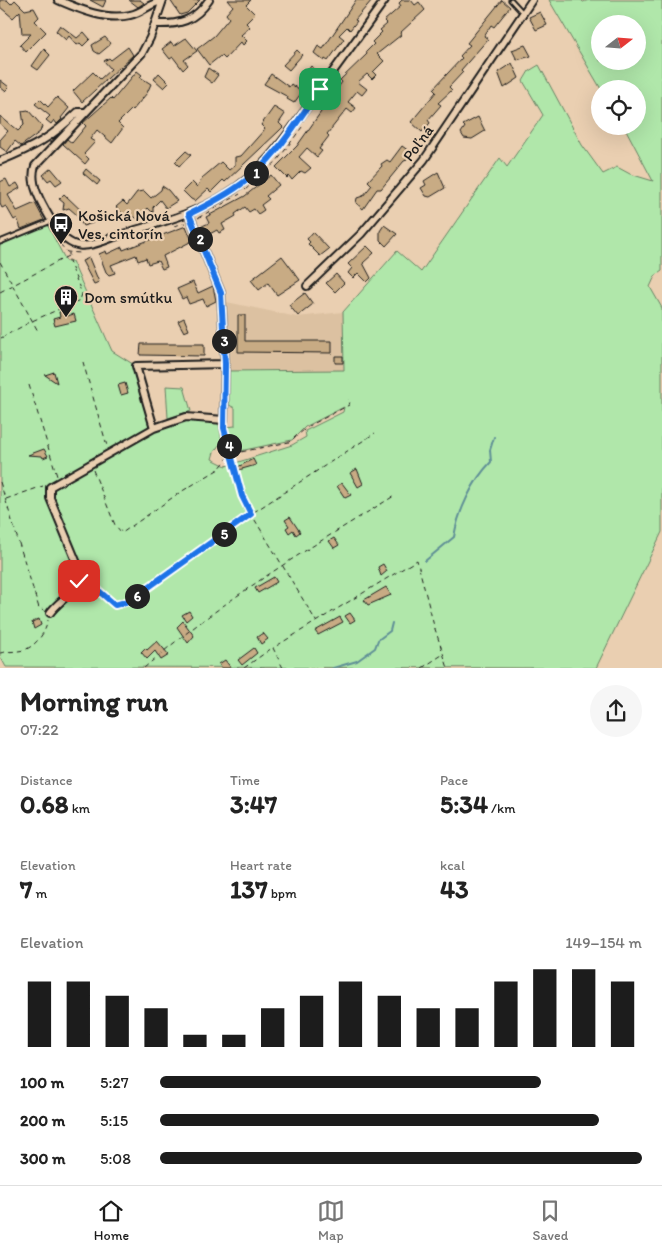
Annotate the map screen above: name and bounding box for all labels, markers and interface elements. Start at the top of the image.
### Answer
north arrow [591,15,646,70]
map controls [591,15,646,135]
pin [299,68,341,110]
icon: arrive [306,75,334,103]
button: locate [591,80,646,135]
street label: Poľná [399,121,438,165]
pin: 1 [244,160,268,186]
text: 1 [253,165,260,182]
place label: Košická Nová Ves, cintorín [78,206,170,243]
bus stop icon: Košická Nová Ves, cintorín [48,211,74,245]
pin: 2 [188,226,212,252]
text: 2 [197,231,204,248]
building icon: Dom smútku [53,284,79,318]
place label: Dom smútku [84,288,172,307]
pin: 3 [212,328,236,354]
text: 3 [221,333,228,350]
pin: 4 [216,434,242,458]
text: 4 [225,438,234,455]
pin: 5 [212,522,236,546]
text: 5 [221,526,228,543]
pin [58,560,100,602]
icon: check [65,567,93,595]
pin: 6 [124,584,150,608]
text: 6 [134,588,141,605]
text: Morning run [20,684,168,718]
button: share [590,685,642,737]
text: 07:22 [20,720,59,739]
text: Distance [20,772,72,789]
text: Time [230,772,260,789]
text: Pace [440,772,468,789]
text: 0.68 [20,789,68,819]
text: 3:47 [230,789,277,819]
text: 5:34 [440,789,488,819]
text: km [68,800,90,817]
text: /km [488,800,515,817]
text: Elevation [20,857,76,874]
text: Heart rate [230,857,292,874]
text: kcal [440,857,465,874]
text: 7 [20,874,32,904]
text: 137 [230,874,268,904]
text: 43 [440,874,469,904]
text: m [32,885,47,902]
text: bpm [268,885,297,902]
text: Elevation [20,933,84,952]
text: 149–154 m [565,933,642,952]
text: 100 m [20,1073,64,1092]
text: 5:27 [100,1073,129,1092]
text: 200 m [20,1111,65,1130]
text: 5:15 [100,1111,128,1130]
text: 300 m [20,1149,66,1168]
text: 5:08 [100,1149,131,1168]
tab: Home [94,1197,129,1244]
tab: Map [317,1197,345,1244]
tab: Saved [532,1197,568,1244]

